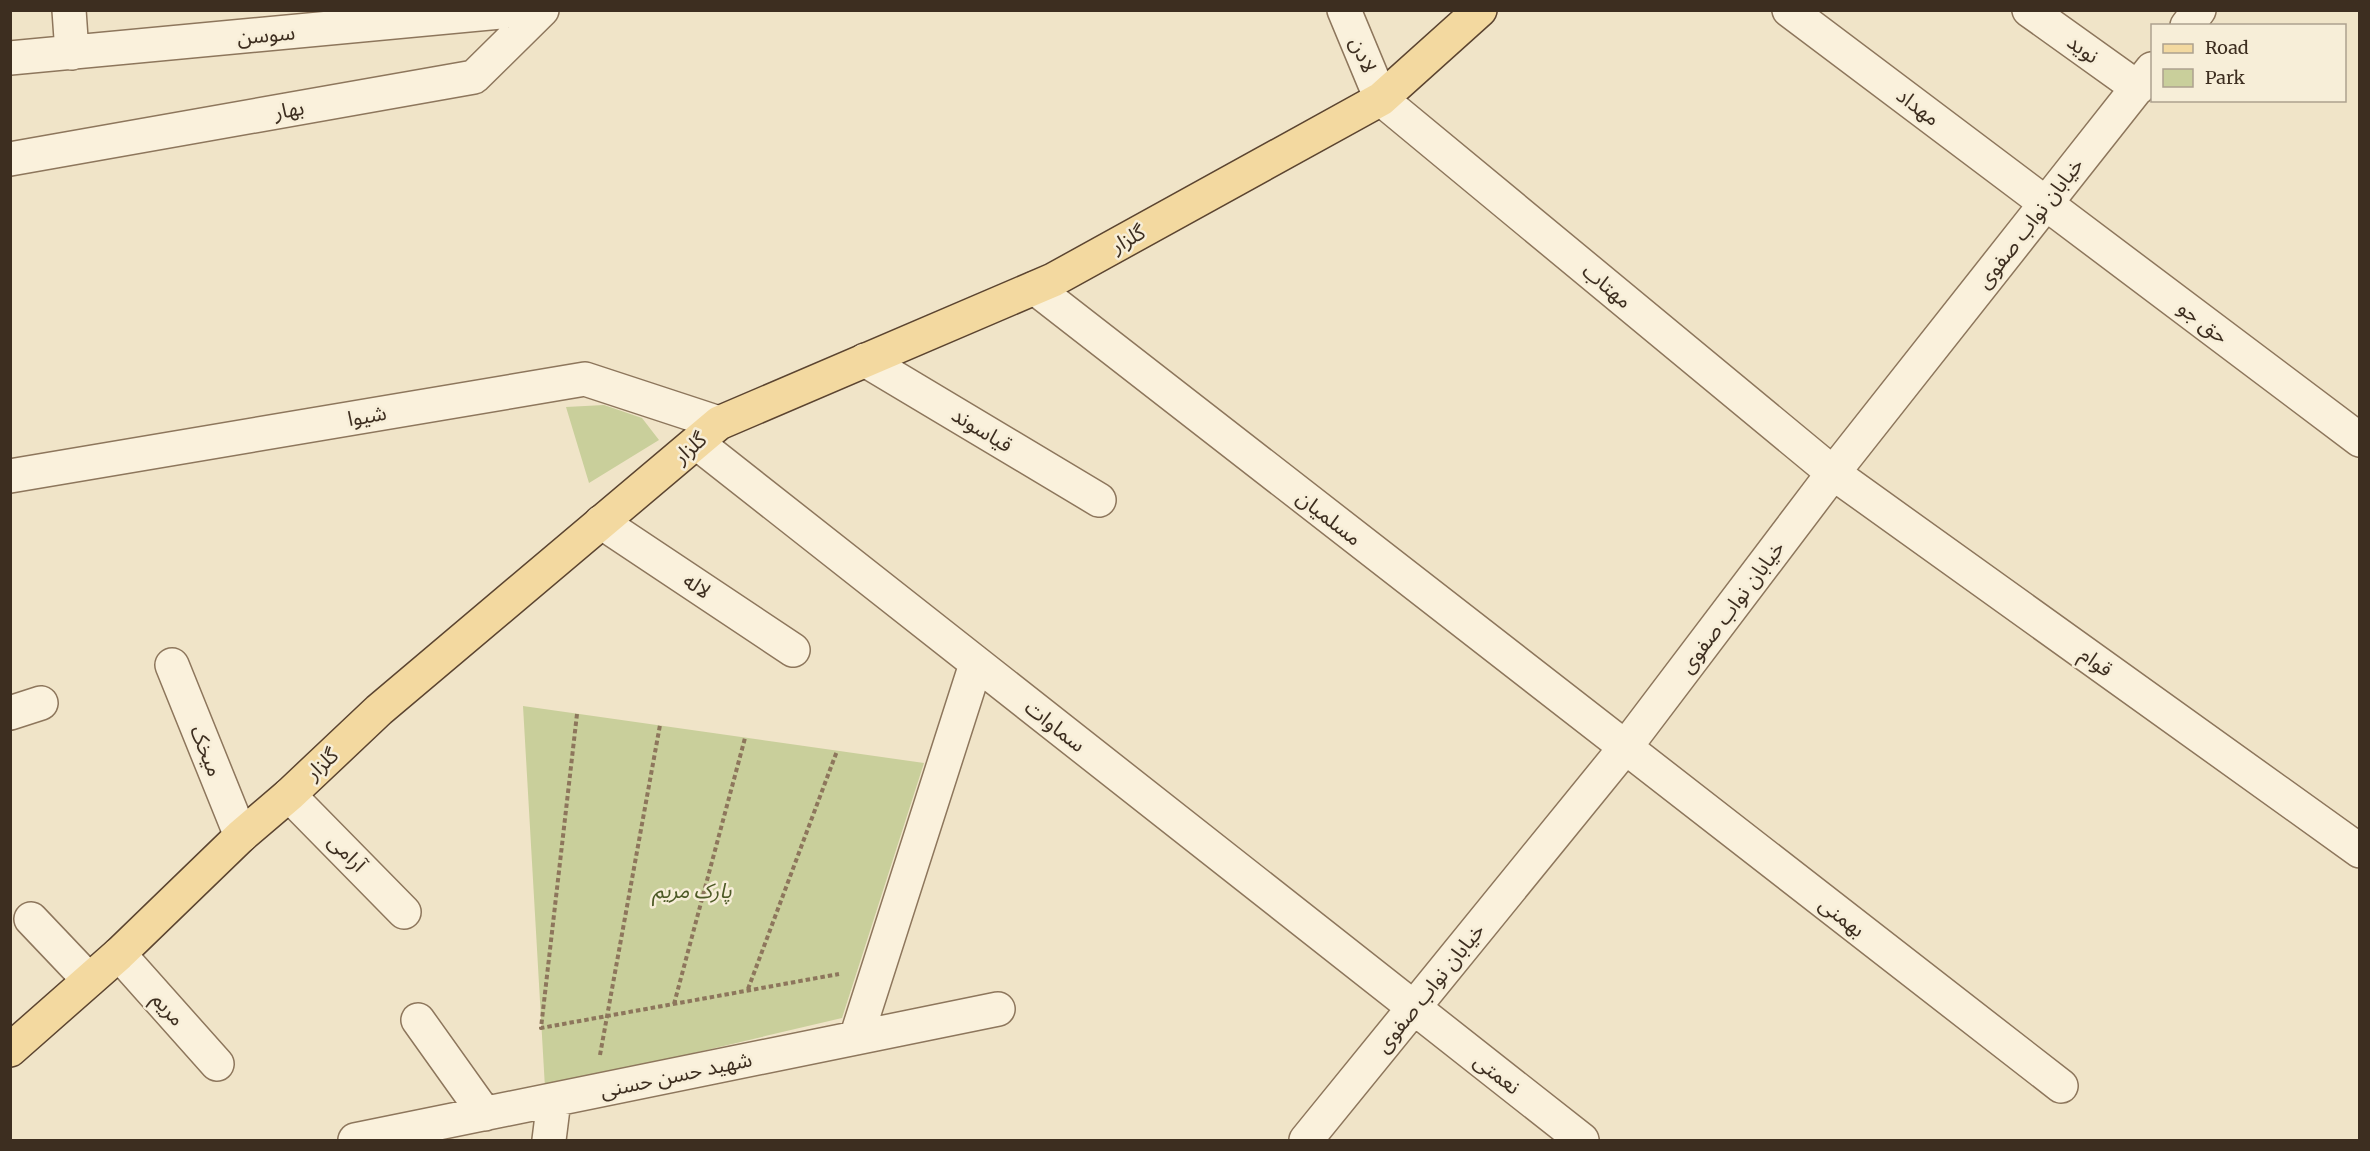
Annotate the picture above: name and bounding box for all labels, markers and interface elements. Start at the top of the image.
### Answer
street label: سوسن [236,19,296,50]
legend [2151,24,2346,102]
street label: نوید [2062,28,2105,69]
street label: لادن [1344,33,1383,77]
text: Road [2205,36,2249,59]
text: Park [2205,66,2246,89]
street label: مهداد [1891,81,1946,132]
street label: بهار [271,94,306,126]
street label: خیابان نواب صفوی [1970,152,2089,294]
street label: گلزار [1105,218,1150,259]
street label: مهتاب [1577,257,1638,314]
street label: حق جو [2173,294,2234,349]
street label: شیوا [345,399,389,432]
street label: قیاسوند [947,401,1018,458]
street label: گلزار [667,426,712,470]
street label: مسلمیان [1291,484,1367,552]
street label: خیابان نواب صفوی [1673,535,1790,678]
street label: لاله [678,567,716,605]
street label: قوام [2073,641,2118,685]
street label: سماوات [1019,693,1091,758]
street label: میخک [184,721,229,780]
street label: گلزار [299,741,344,786]
street label: آرامی [322,828,373,878]
park label: پارک مریم [651,877,732,907]
street label: بهمنی [1814,890,1871,943]
street label: خیابان نواب صفوی [1369,917,1490,1058]
street label: مریم [145,986,191,1033]
street label: شهید حسن حسنی [598,1045,754,1104]
street label: نعمتی [1468,1047,1526,1100]

